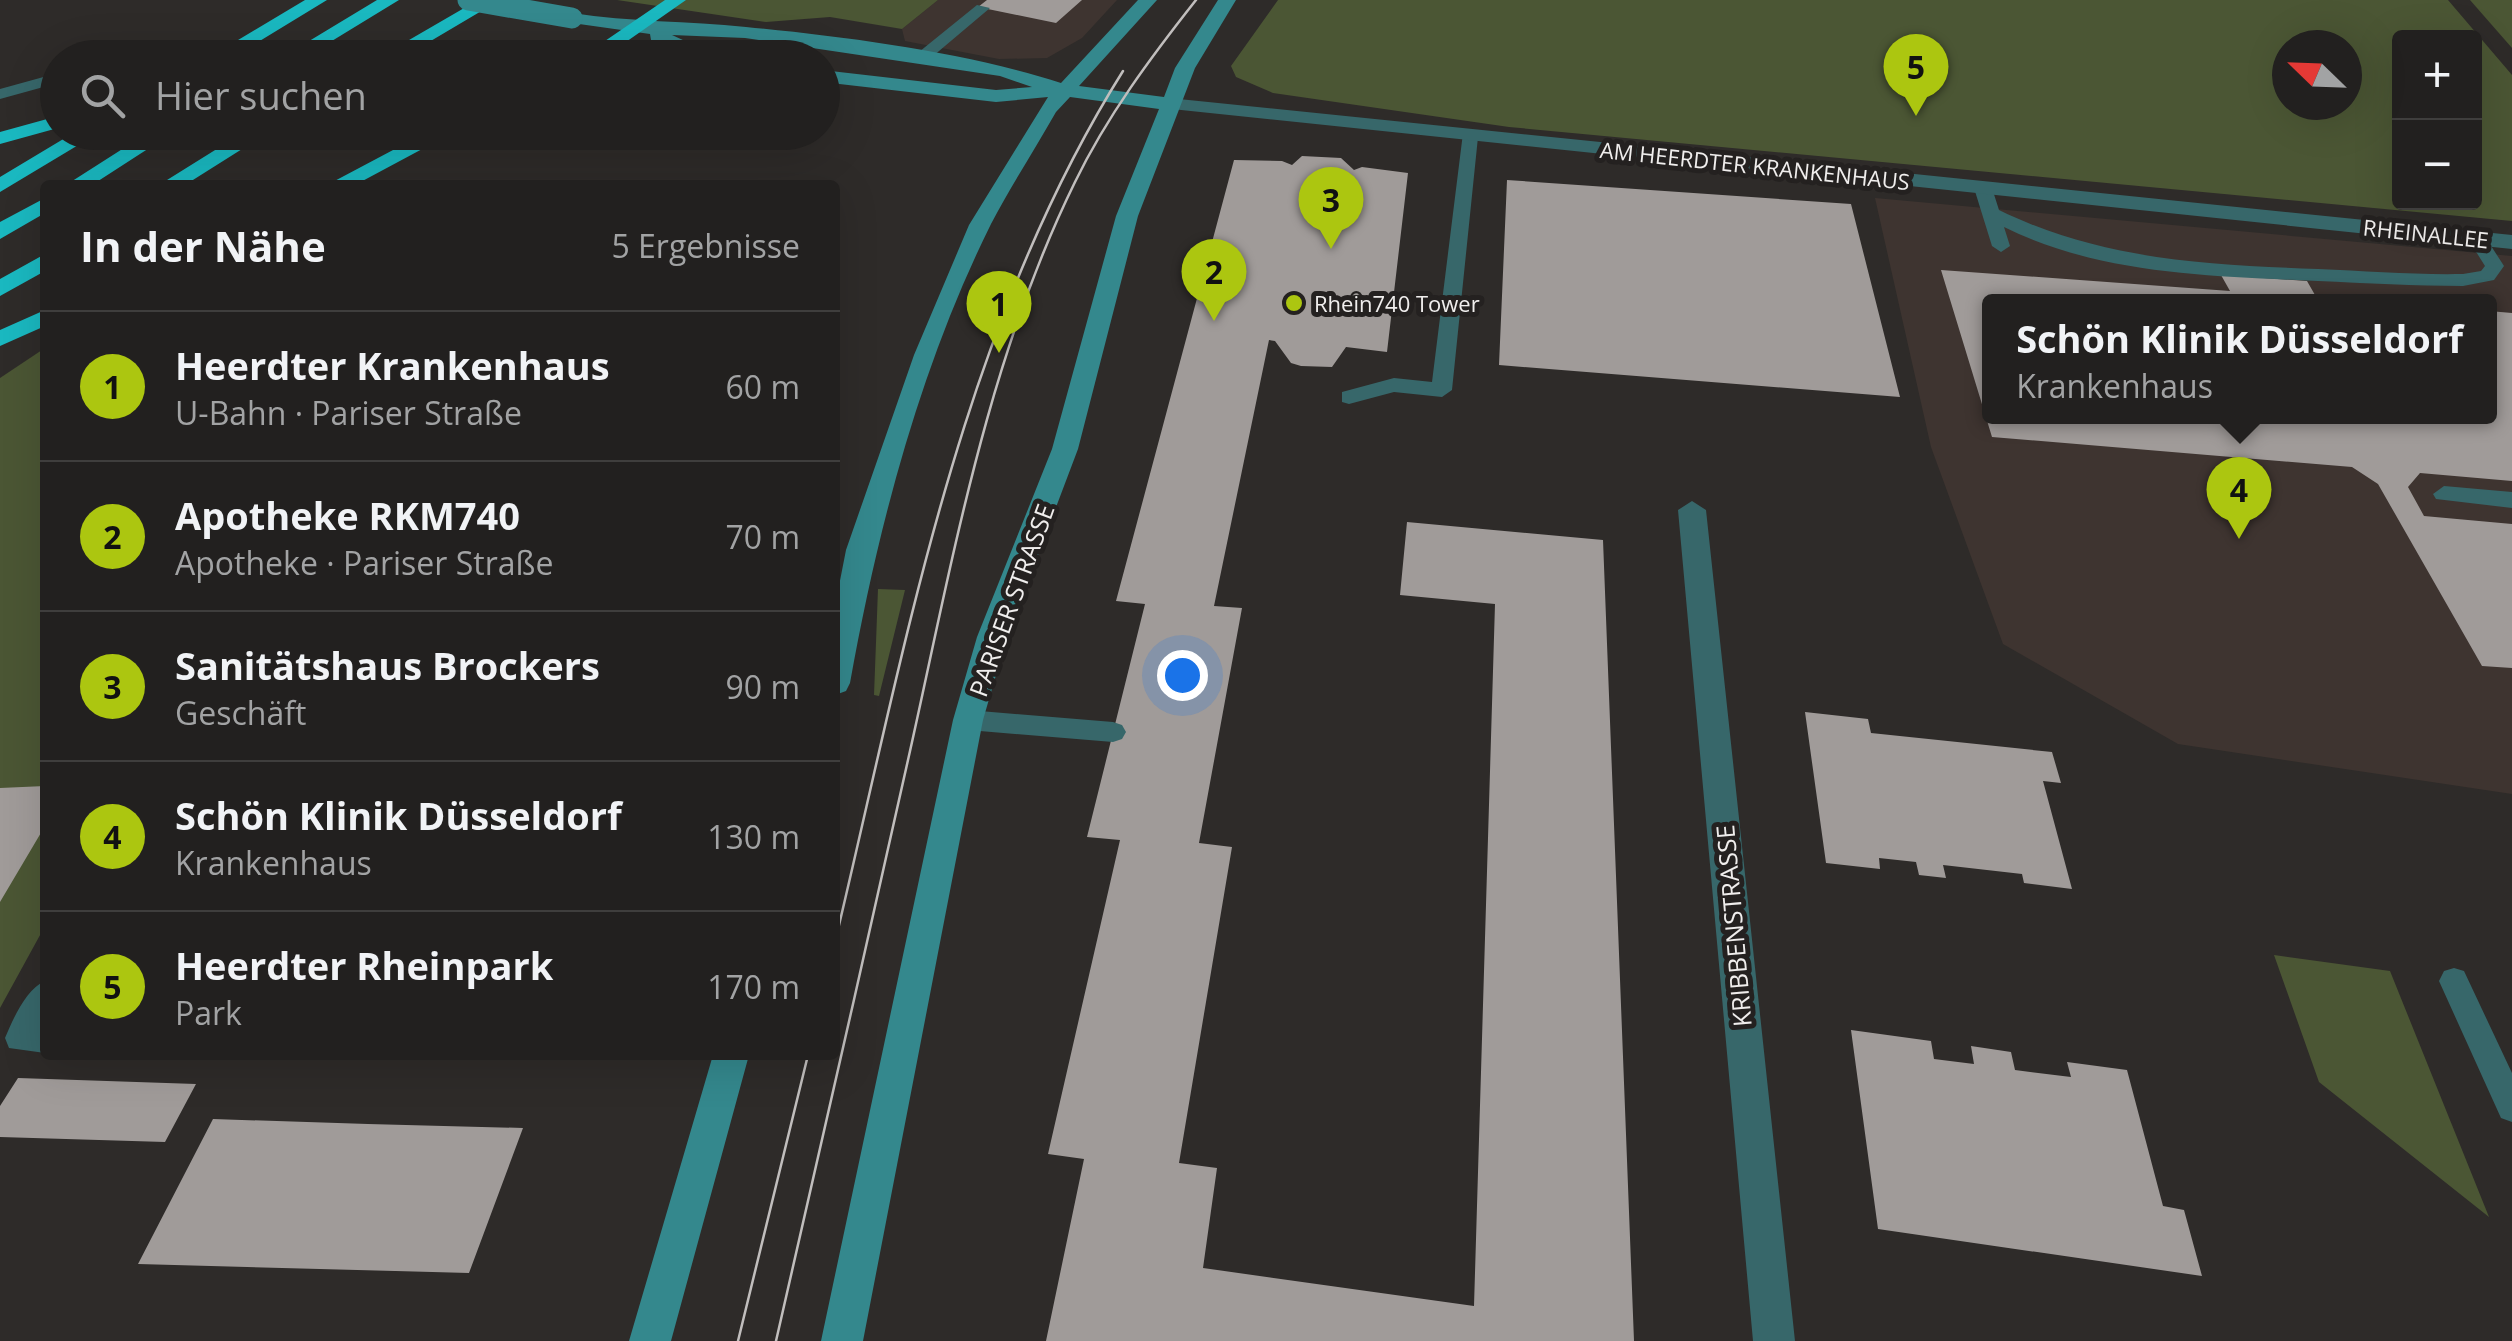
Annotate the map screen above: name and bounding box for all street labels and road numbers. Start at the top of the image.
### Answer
street label: AM HEERDTER KRANKENHAUS [1599,134,1911,196]
street label: RHEINALLEE [2362,211,2490,255]
street label: PARISER STRASSE [960,499,1062,701]
street label: KRIBBENSTRASSE [1707,824,1759,1028]

